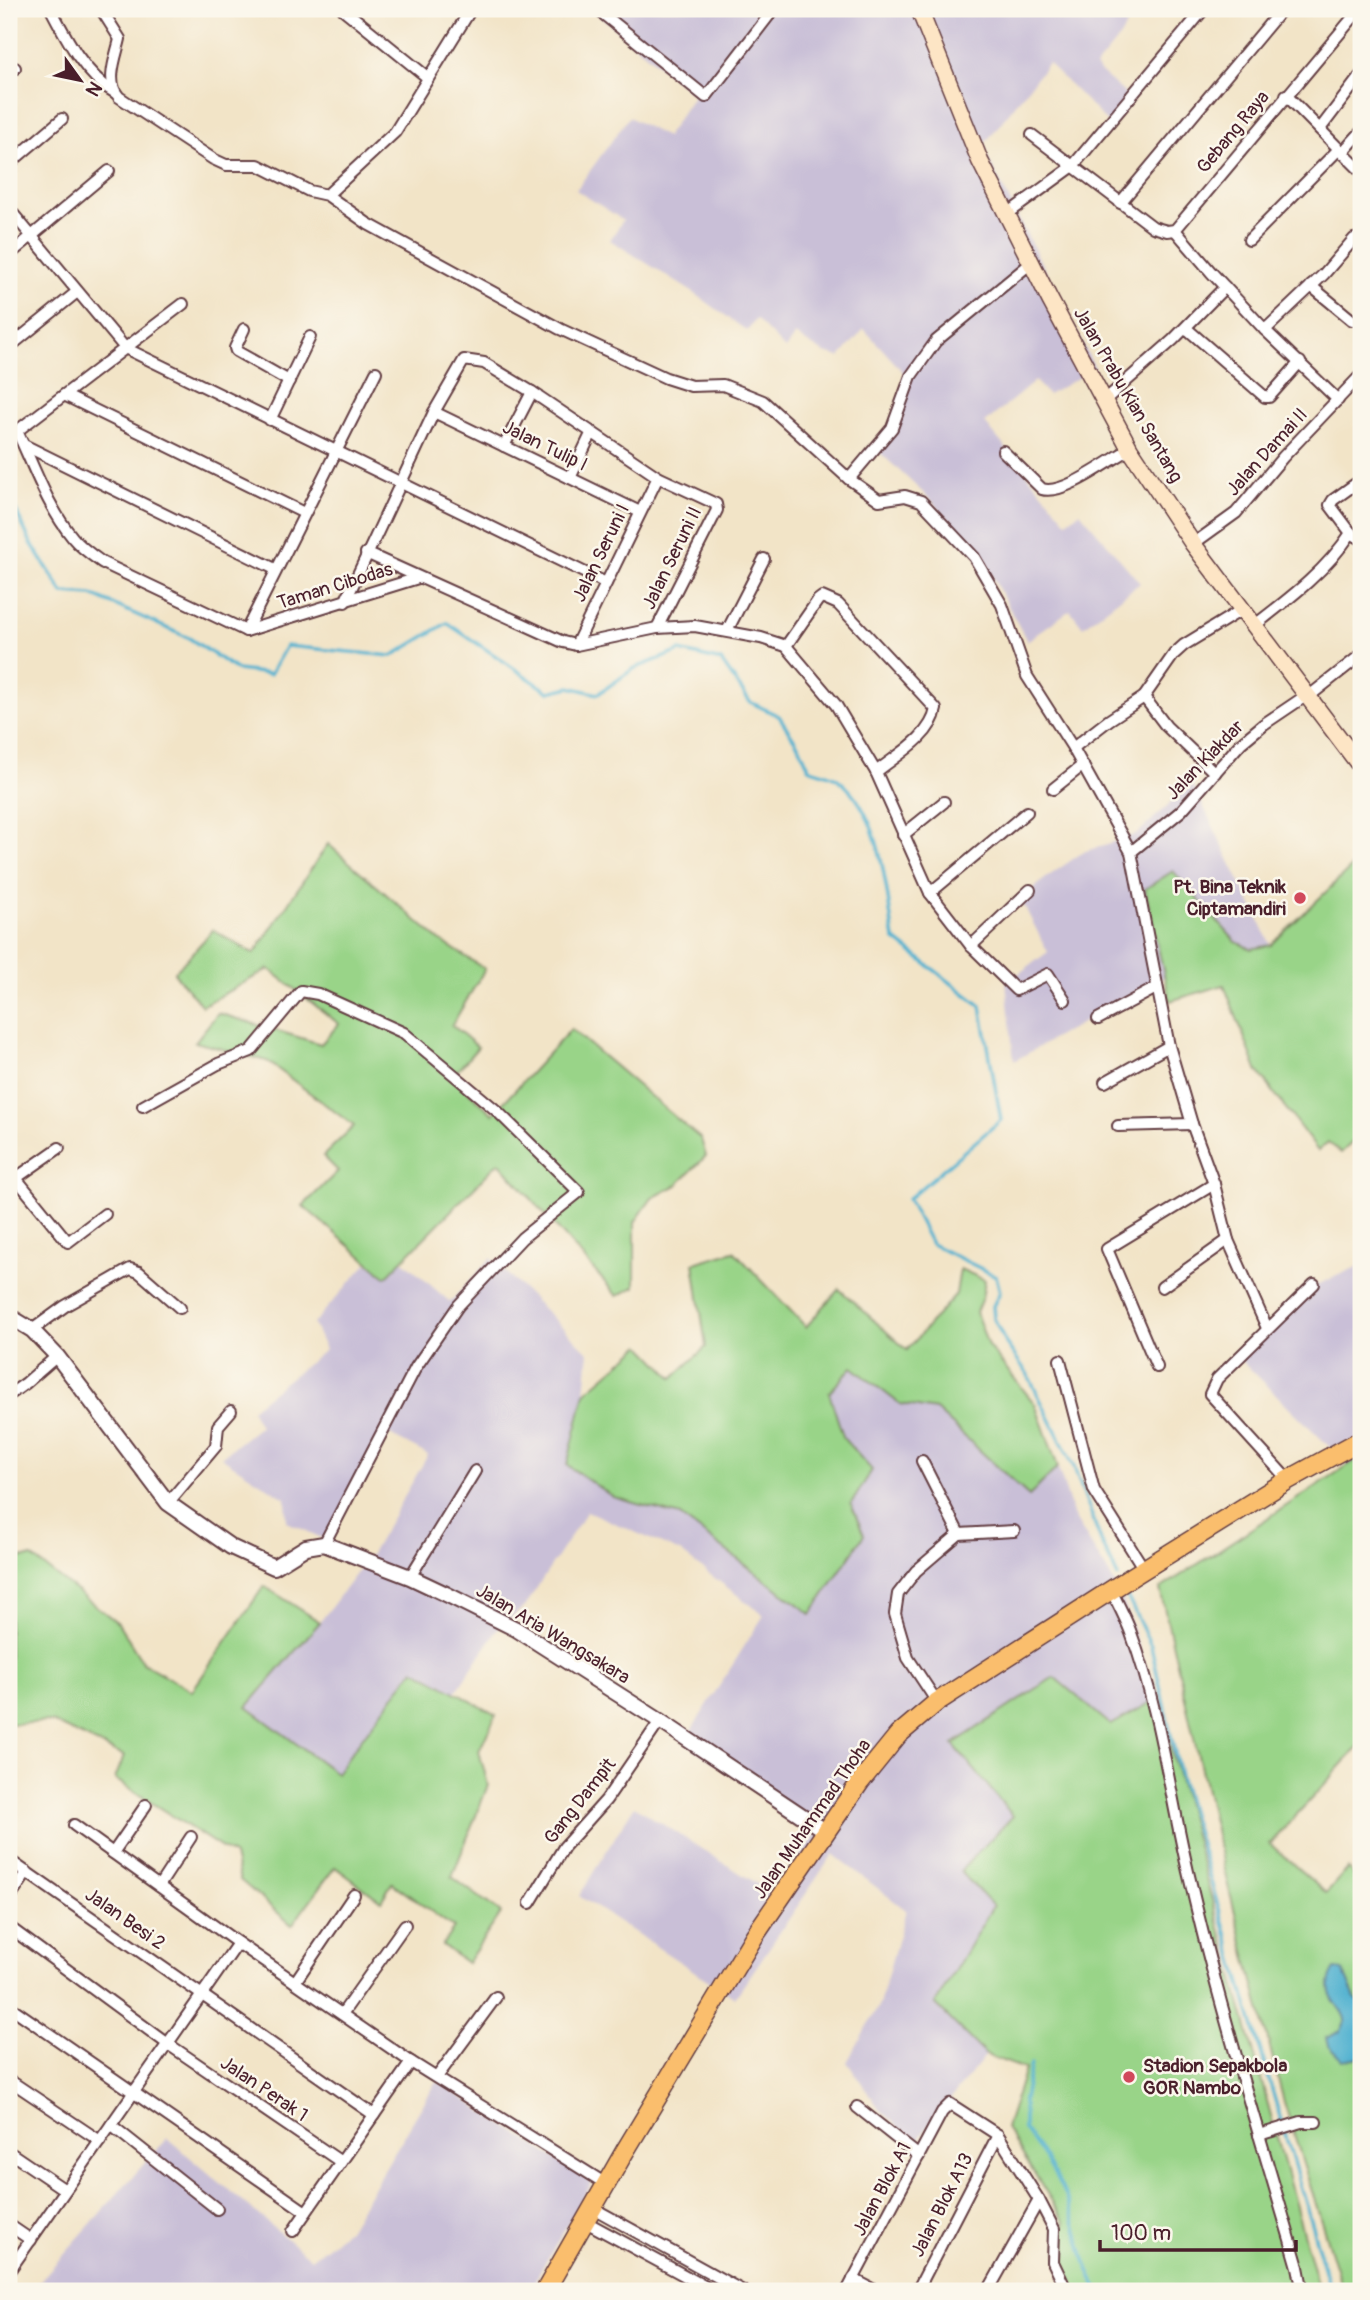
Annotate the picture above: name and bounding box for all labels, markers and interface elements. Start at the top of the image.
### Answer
north arrow [46,46,116,116]
text: N [80,77,107,101]
street label: Gebang Raya [1191,86,1275,178]
street label: Jalan Prabu Kian Santang [1068,303,1188,487]
street label: Jalan Damai II [1221,403,1313,501]
street label: Jalan Tulip I [499,415,591,477]
street label: Jalan Seruni I [567,500,635,606]
street label: Jalan Seruni II [637,503,707,613]
street label: Taman Cibodas [274,557,396,615]
street label: Jalan Kiakdar [1161,715,1249,805]
place label: Pt. Bina Teknik Ciptamandiri [1173,875,1287,921]
marker: Pt. Bina Teknik Ciptamandiri [1292,890,1308,906]
street label: Jalan Aria Wangsakara [472,1579,635,1690]
street label: Jalan Muhammad Thoha [748,1734,876,1904]
street label: Gang Dampit [539,1753,621,1849]
street label: Jalan Besi 2 [80,1883,170,1955]
street label: Jalan Perak 1 [216,2051,312,2127]
place label: Stadion Sepakbola GOR Nambo [1143,2054,1287,2100]
marker: Stadion Sepakbola GOR Nambo [1121,2069,1137,2085]
street label: Jalan Blok A1 [847,2138,917,2240]
street label: Jalan Blok A13 [906,2149,978,2261]
scale bar [1100,2209,1296,2253]
text: 100 m [1111,2220,1171,2247]

